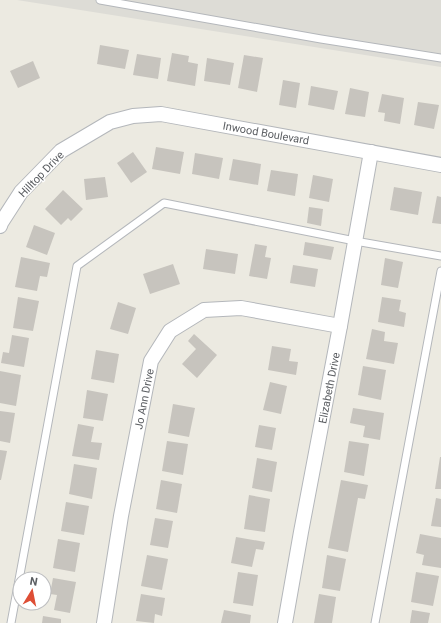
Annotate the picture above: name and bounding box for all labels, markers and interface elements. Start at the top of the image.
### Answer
street label: Inwood Boulevard [222,119,310,147]
street label: Hilltop Drive [16,148,67,200]
street label: Elizabeth Drive [316,351,343,425]
street label: Jo Ann Drive [132,367,157,431]
north arrow [12,571,52,611]
text: N [29,575,39,589]

